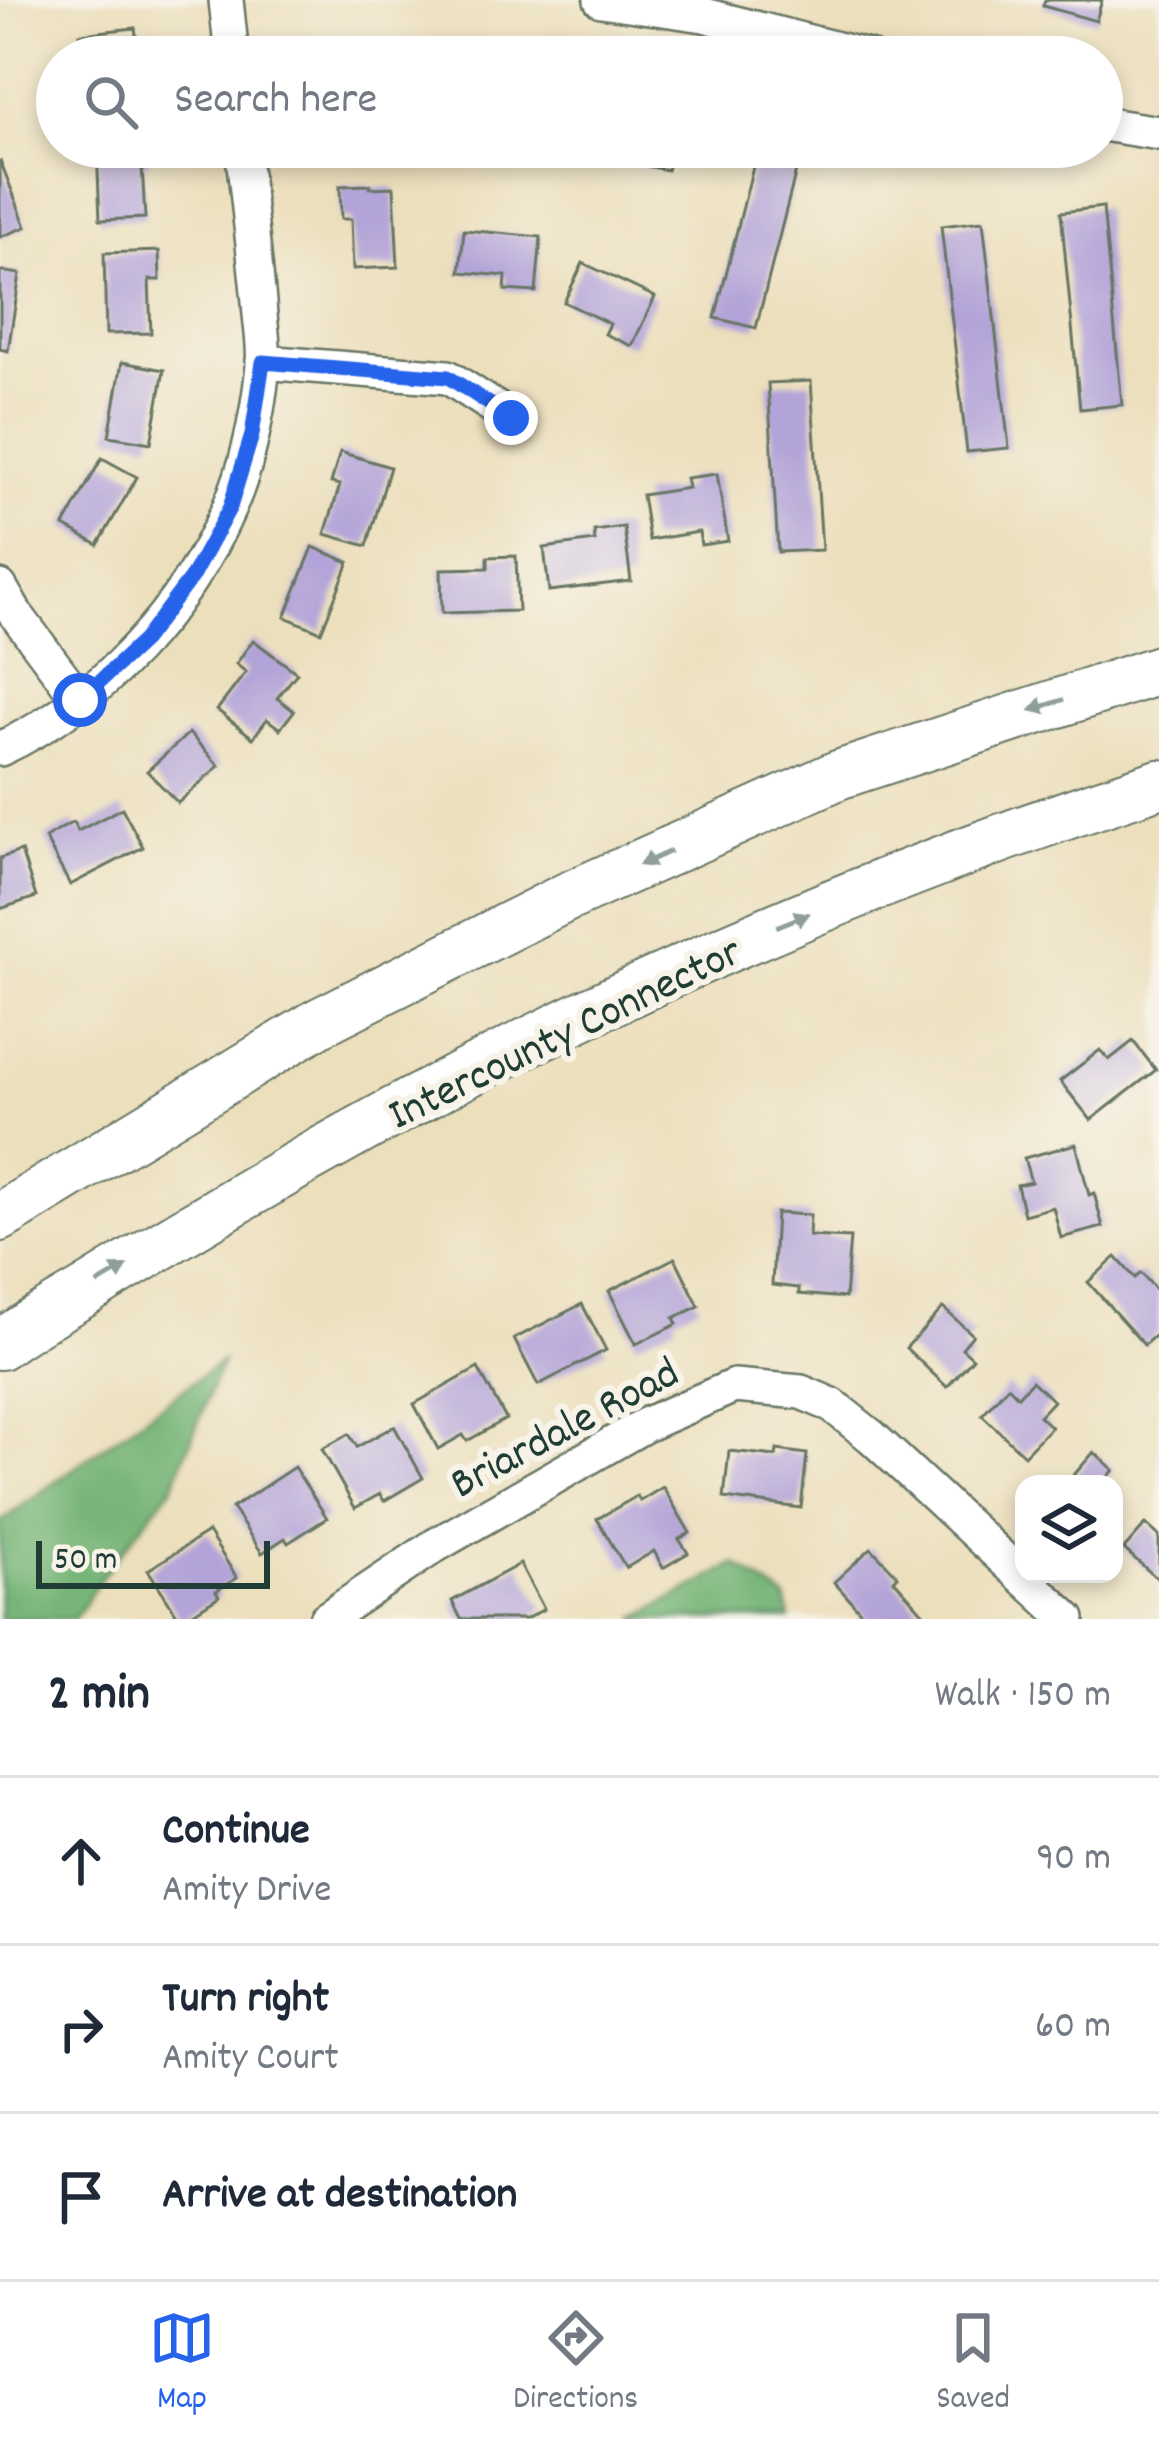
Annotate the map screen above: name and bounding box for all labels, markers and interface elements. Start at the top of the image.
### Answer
search box [36,36,1123,168]
icon: search [78,69,144,135]
text: Search here [174,70,377,134]
route end [484,391,538,445]
route start [53,673,107,727]
one-way arrow [1028,696,1065,715]
one-way arrow [637,848,672,868]
one-way arrow [775,910,811,929]
street label: Intercounty Connector [378,923,754,1150]
one-way arrow [96,1265,129,1287]
street label: Briardale Road [440,1344,692,1518]
map controls [1015,1475,1123,1583]
button: layers [1015,1475,1123,1583]
scale bar [36,1535,270,1588]
text: 50 m [54,1538,118,1585]
text: 2 min [48,1661,150,1733]
text: Walk · 150 m [935,1670,1111,1725]
text: Continue [162,1801,310,1865]
icon: ahead [48,1828,114,1894]
text: 90 m [1036,1833,1111,1888]
text: Amity Drive [162,1865,332,1920]
text: Turn right [162,1969,329,2033]
icon: right [48,1996,114,2062]
text: 60 m [1035,2001,1111,2056]
text: Amity Court [162,2033,339,2088]
icon: arrive [48,2164,114,2230]
text: Arrive at destination [162,2165,517,2229]
tab: Map [149,2305,215,2424]
tab: Directions [513,2305,638,2424]
tab: Saved [936,2305,1010,2424]

